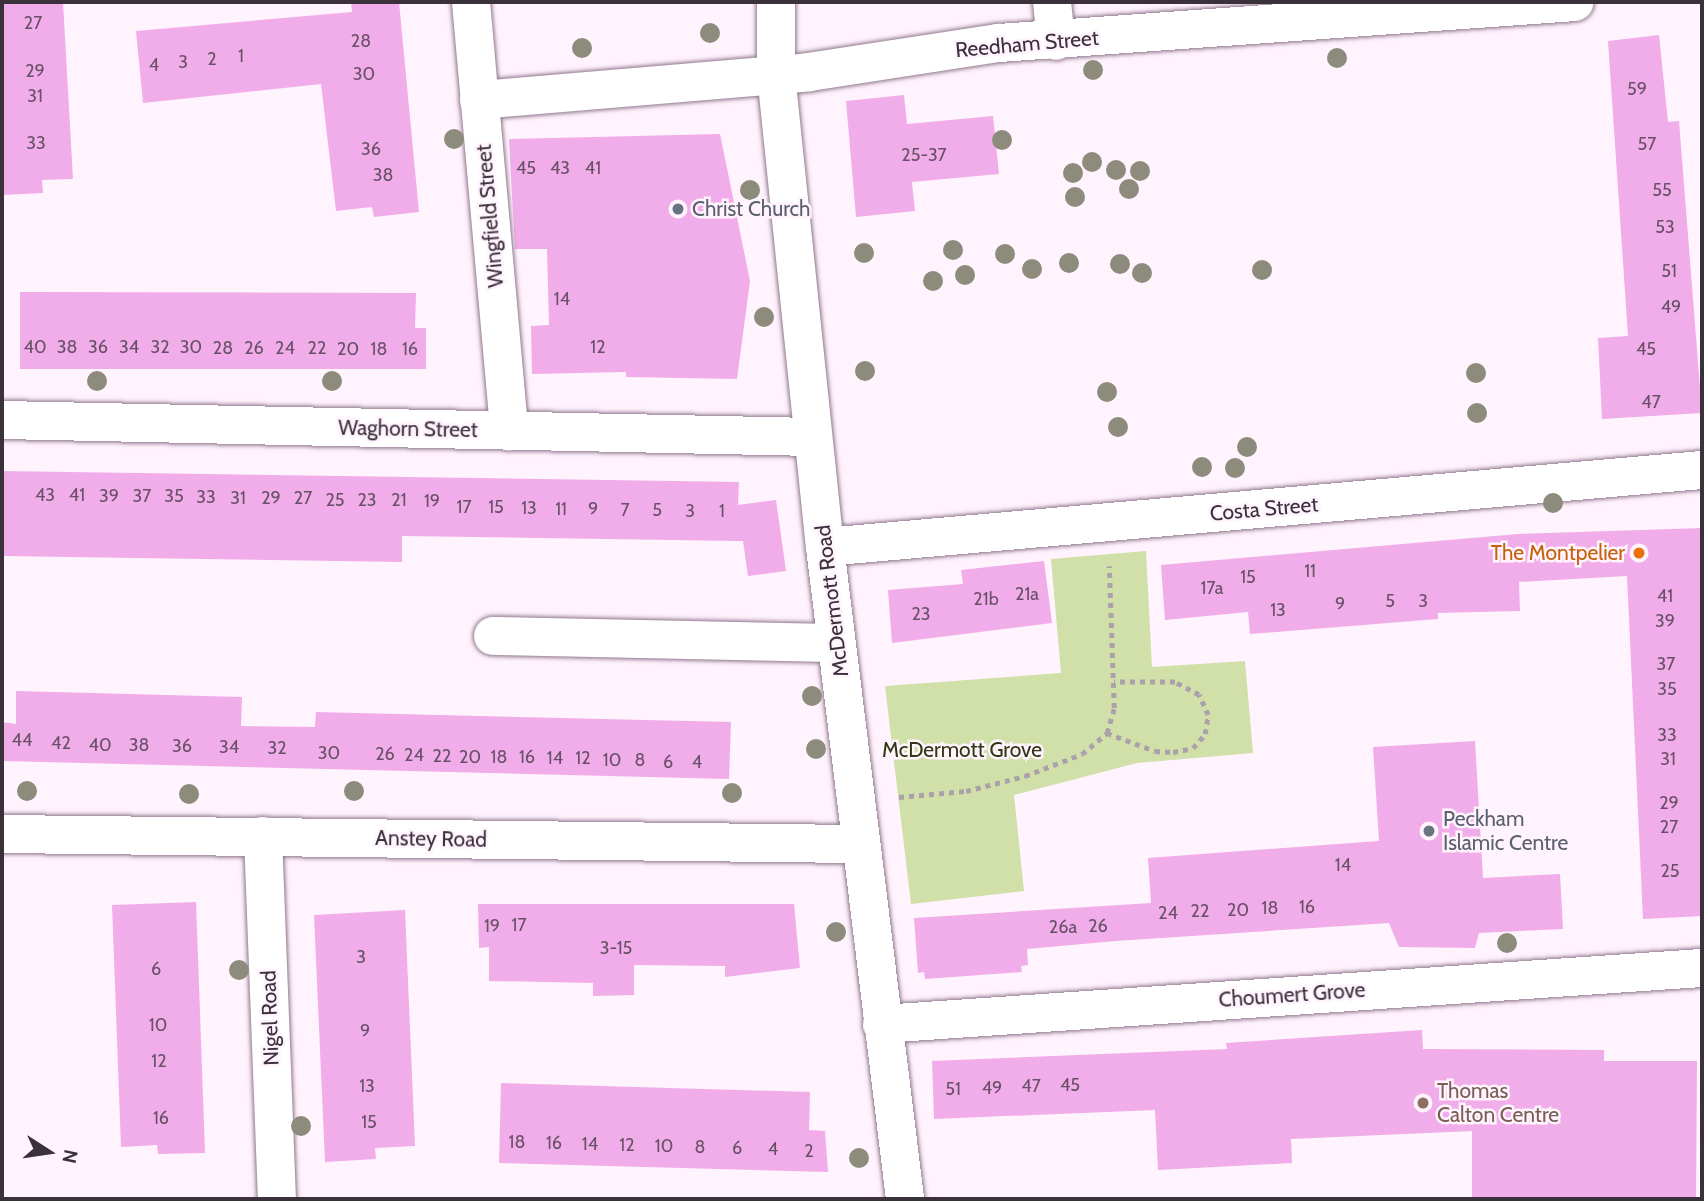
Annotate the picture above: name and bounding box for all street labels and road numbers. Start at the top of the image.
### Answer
street label: Reedham Street [954,25,1100,63]
street label: Wingfield Street [471,143,509,289]
street label: Waghorn Street [338,415,478,443]
street label: Costa Street [1209,492,1319,526]
street label: McDermott Road [810,524,854,678]
street label: Anstey Road [375,825,487,853]
street label: Nigel Road [256,970,284,1066]
street label: Choumert Grove [1218,977,1366,1013]

